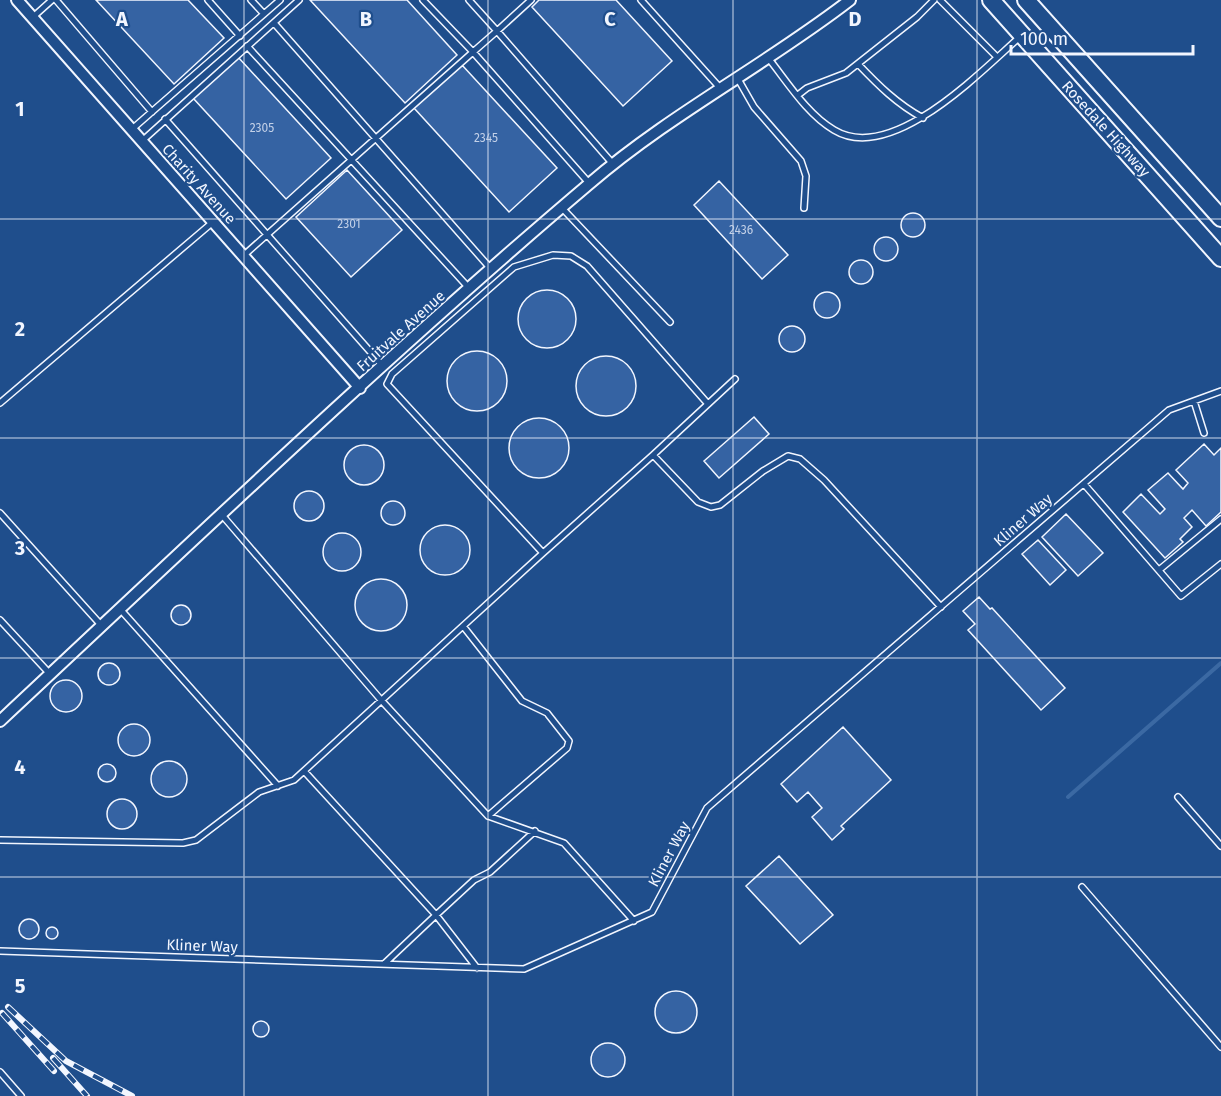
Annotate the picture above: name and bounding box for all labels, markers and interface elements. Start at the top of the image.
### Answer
text: A [115,7,129,31]
text: B [360,7,372,31]
text: C [604,7,616,31]
text: D [848,7,862,31]
scale bar [1011,18,1192,56]
text: 100 m [1020,28,1068,50]
street label: Rosedale Highway [1058,77,1154,181]
text: 1 [15,97,25,121]
house number: 2305 [250,121,274,135]
house number: 2345 [474,131,498,145]
street label: Charity Avenue [158,140,240,228]
house number: 2301 [337,217,361,231]
house number: 2436 [729,223,753,237]
street label: Fruitvale Avenue [353,287,449,375]
text: 2 [15,317,25,341]
street label: Kliner Way [990,489,1056,550]
text: 3 [14,536,25,560]
text: 4 [14,755,26,779]
street label: Kliner Way [644,818,694,890]
street label: Kliner Way [166,936,239,956]
text: 5 [15,974,26,998]

